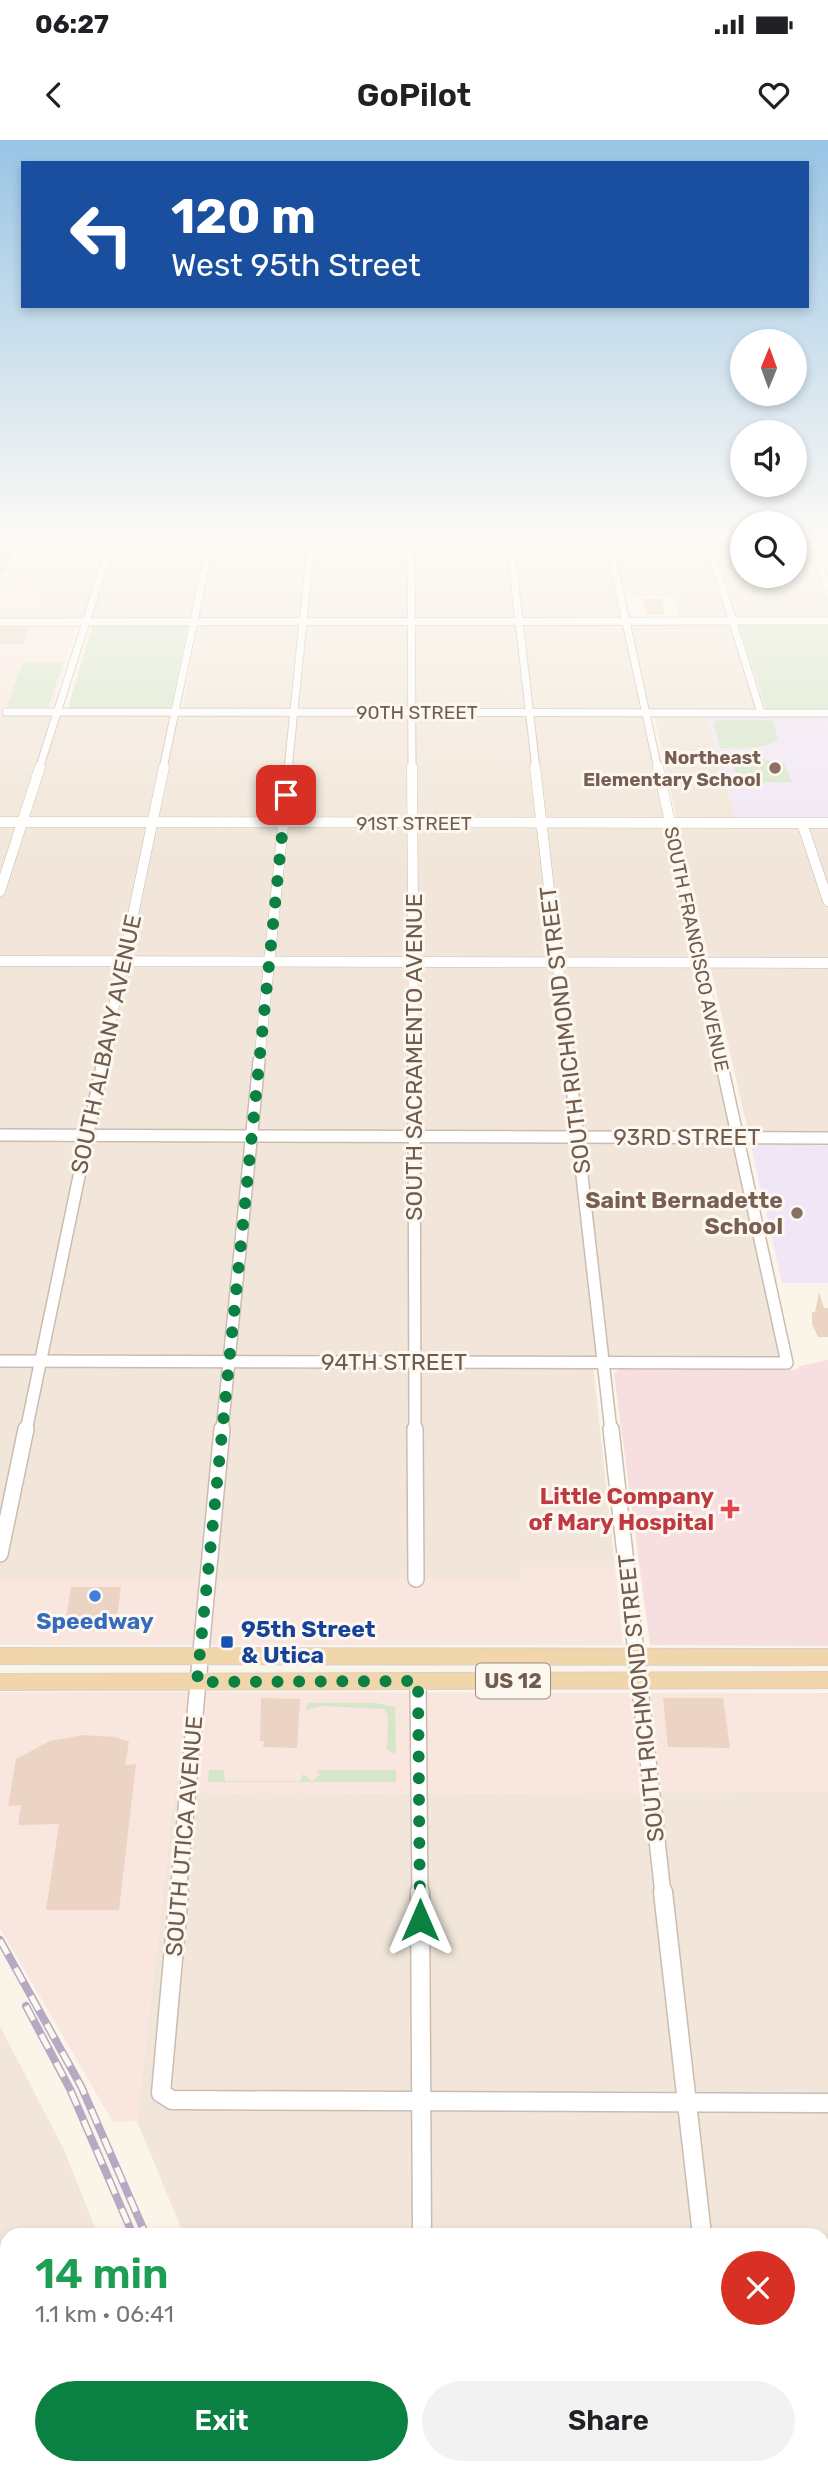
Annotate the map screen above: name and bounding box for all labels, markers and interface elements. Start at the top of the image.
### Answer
text: 06:27 [35,9,109,40]
icon: back [35,76,73,114]
text: GoPilot [357,76,471,114]
icon: heart [755,76,793,114]
text: 120 m [171,187,316,245]
icon: left [56,189,147,280]
text: West 95th Street [171,246,421,284]
north arrow [730,329,807,406]
map controls [730,329,807,588]
button: sound [730,420,807,497]
button: search [730,511,807,588]
street label: 90TH STREET [356,701,478,724]
place label: Northeast Elementary School [583,746,761,791]
marker: Northeast Elementary School [767,760,783,776]
pin [256,765,316,825]
icon: arrive [267,776,305,814]
street label: 91ST STREET [356,812,472,835]
street label: SOUTH FRANCISCO AVENUE [659,825,734,1074]
street label: SOUTH RICHMOND STREET [533,885,597,1175]
street label: SOUTH SACRAMENTO AVENUE [400,893,428,1221]
street label: SOUTH ALBANY AVENUE [65,912,147,1176]
street label: 93RD STREET [613,1123,761,1151]
place label: Saint Bernadette School [585,1186,783,1240]
marker: Saint Bernadette School [789,1205,805,1221]
street label: 94TH STREET [321,1348,467,1376]
place label: Little Company of Mary Hospital [528,1482,714,1536]
marker: Little Company of Mary Hospital [720,1499,740,1519]
street label: SOUTH RICHMOND STREET [612,1553,670,1843]
marker: Speedway [87,1588,103,1604]
place label: Speedway [36,1607,154,1635]
place label: 95th Street & Utica [241,1615,376,1669]
marker: 95th Street & Utica [219,1634,235,1650]
road number: US 12 [476,1664,550,1698]
street label: SOUTH UTICA AVENUE [160,1715,208,1957]
position arrow [383,1883,457,1957]
text: 14 min [35,2249,169,2299]
button: close [721,2251,795,2325]
text: 1.1 km · 06:41 [35,2300,174,2328]
button: Exit [35,2381,408,2461]
button: Share [422,2381,795,2461]

